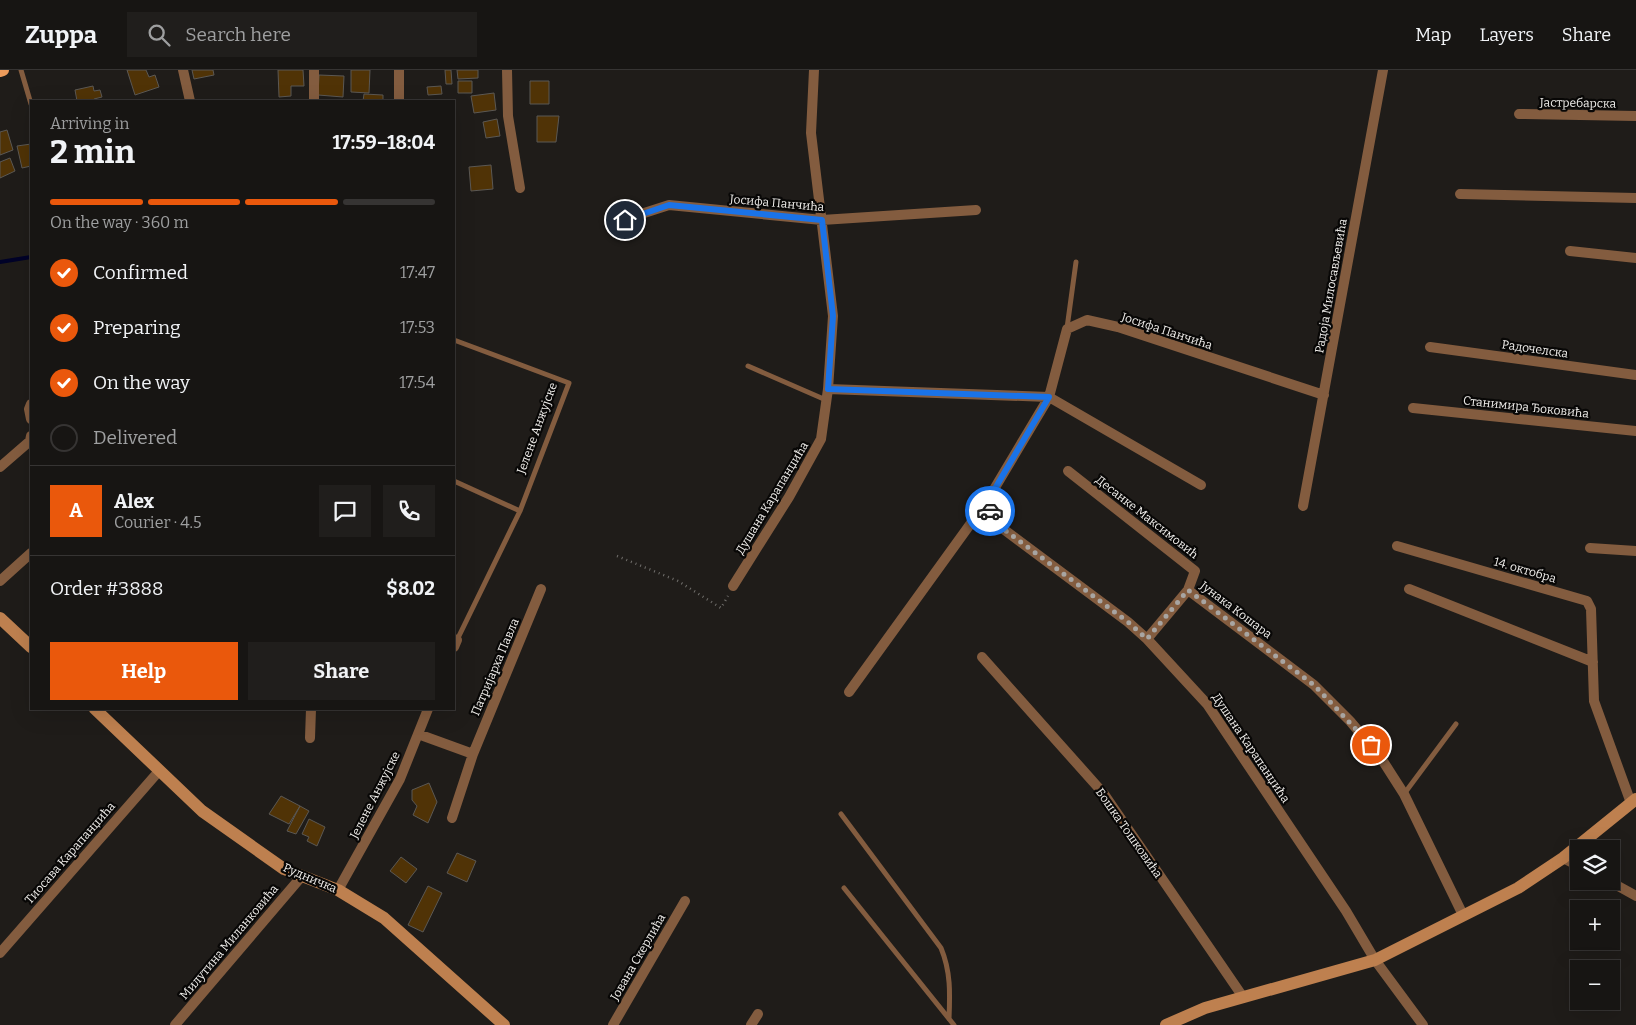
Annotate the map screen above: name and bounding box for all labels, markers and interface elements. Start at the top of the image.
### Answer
search box [127,12,477,57]
text: Zuppa [25,21,97,49]
icon: search [145,21,173,49]
text: Search here [185,23,291,46]
text: Map [1415,24,1451,46]
text: Layers [1479,24,1534,46]
text: Share [1562,24,1611,46]
street label: Јастребарска [1539,95,1617,111]
text: Arriving in [50,114,129,133]
text: 17:59–18:04 [333,131,435,154]
text: 2 min [50,133,135,171]
street label: Јосифа Панчића [728,192,825,214]
pin [604,199,646,241]
icon: home [611,206,639,234]
text: On the way · 360 m [50,213,189,232]
street label: Радоја Милосављевића [1312,217,1350,354]
icon: check [50,259,78,287]
text: Confirmed [93,261,188,284]
text: 17:47 [400,263,435,282]
street label: Јосифа Панчића [1119,309,1215,352]
icon: check [50,314,78,342]
text: Preparing [93,316,181,339]
text: 17:53 [400,318,435,337]
street label: Радочелска [1501,337,1569,361]
icon: check [50,369,78,397]
text: On the way [93,371,190,394]
text: 17:54 [399,373,435,392]
street label: Јелене Анжујске [514,381,560,476]
street label: Станимира Ђоковића [1462,393,1590,421]
text: Delivered [93,426,177,449]
street label: Душана Карапанџића [733,439,811,557]
street label: Десанке Максимовић [1093,473,1202,562]
button: chat [319,485,371,537]
button: phone [383,485,435,537]
courier [965,486,1015,536]
text: Alex [114,490,154,513]
icon: car [976,497,1004,525]
text: A [69,499,83,522]
text: Courier · 4.5 [114,513,202,532]
street label: 14. октобра [1492,554,1558,586]
text: Order #3888 [50,577,163,600]
text: $8.02 [386,577,435,600]
street label: Јунака Кошара [1197,578,1275,642]
street label: Патријарха Павла [468,616,522,718]
button: Help [50,642,238,700]
button: Share [248,642,435,700]
street label: Душана Карапанџића [1209,691,1293,806]
pin [1350,724,1392,766]
icon: bag [1357,731,1385,759]
street label: Јелене Анжујске [347,749,403,842]
street label: Бошка Тошковића [1093,785,1166,881]
street label: Тиосава Карапанџића [22,799,118,907]
map controls [1570,840,1620,1010]
button: layers [1570,840,1620,890]
street label: Рудничка [281,860,339,896]
street label: Милутина Миланковића [177,882,281,1002]
button: + [1570,900,1620,950]
street label: Јована Скерлића [607,911,669,1004]
button: − [1570,960,1620,1010]

